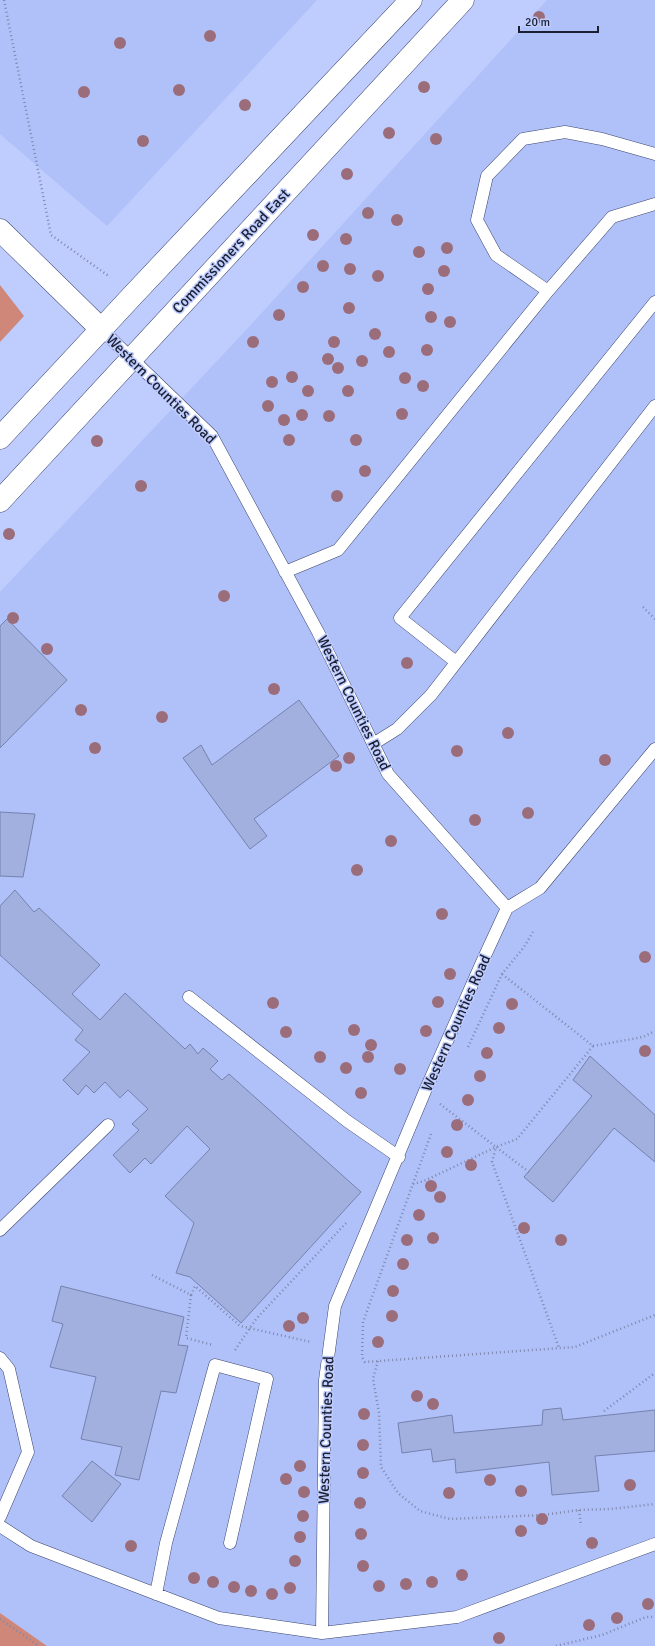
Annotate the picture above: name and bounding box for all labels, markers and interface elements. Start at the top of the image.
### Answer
scale bar [519,8,598,34]
text: 20 m [525,15,550,30]
street label: Commissioners Road East [168,185,294,317]
street label: Western Counties Road [102,330,220,448]
street label: Western Counties Road [313,633,395,773]
street label: Western Counties Road [418,952,494,1094]
street label: Western Counties Road [314,1356,338,1504]

